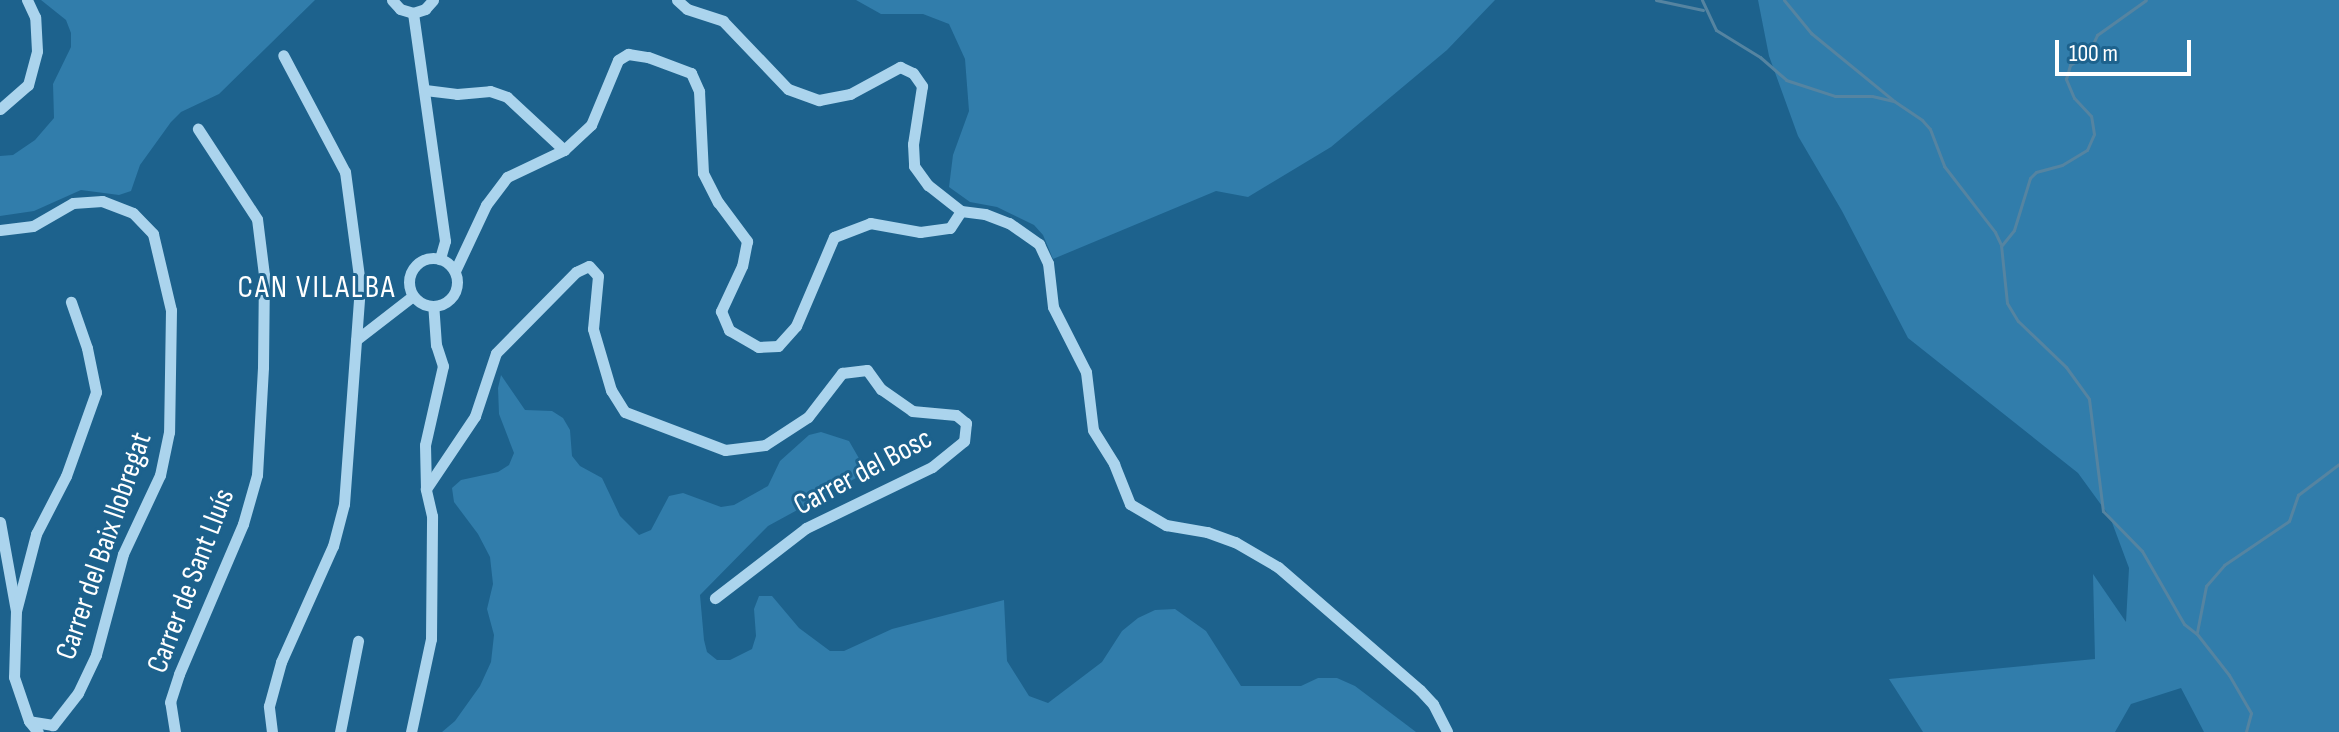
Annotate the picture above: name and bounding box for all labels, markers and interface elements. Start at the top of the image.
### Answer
scale bar [2059,24,2195,74]
text: 100 m [2069,39,2118,68]
district label: CAN VILALBA [237,269,397,307]
street label: Carrer del Bosc [788,421,938,523]
street label: Carrer del Baix llobregat [48,428,160,664]
street label: Carrer de Sant Lluís [139,484,243,678]

